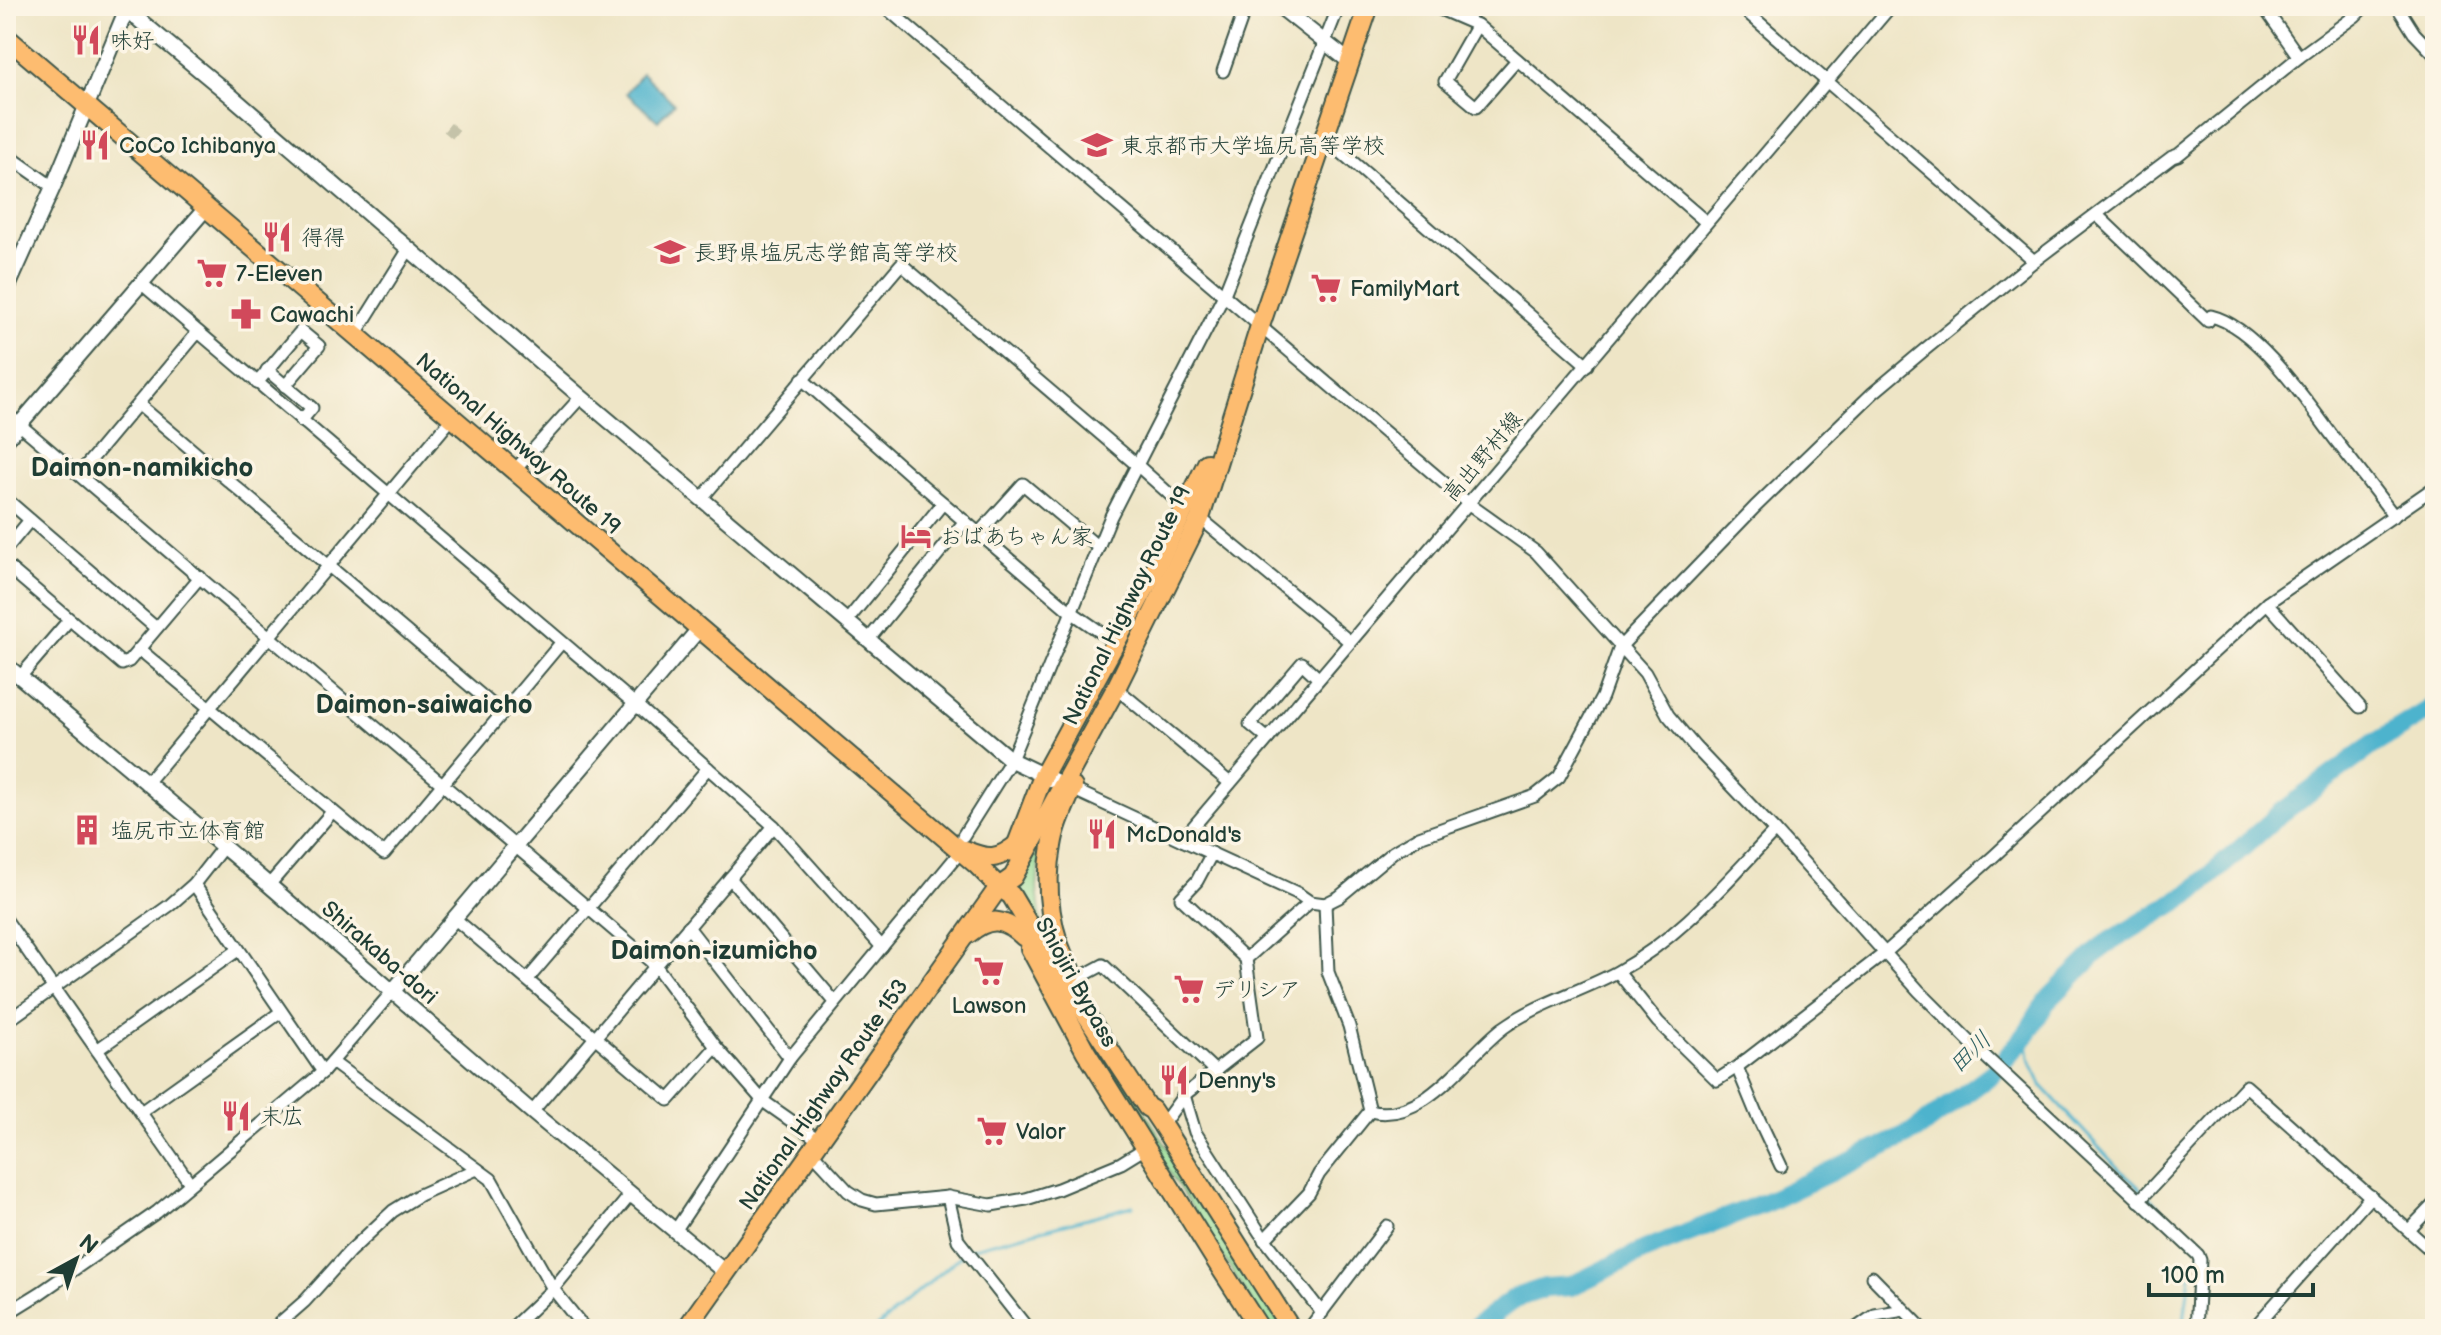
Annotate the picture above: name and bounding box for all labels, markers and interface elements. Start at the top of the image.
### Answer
restaurant icon: 味好 [69,23,103,57]
place label: 味好 [110,28,154,55]
restaurant icon: CoCo Ichibanya [78,128,112,162]
school or university icon: 東京都市大学塩尻高等学校 [1080,128,1114,162]
place label: CoCo Ichibanya [119,133,276,160]
place label: 東京都市大学塩尻高等学校 [1121,133,1385,160]
restaurant icon: 得得 [260,220,294,254]
place label: 得得 [301,225,345,252]
school or university icon: 長野県塩尻志学館高等学校 [653,235,687,269]
place label: 長野県塩尻志学館高等学校 [694,240,958,267]
supermarket icon: 7-Eleven [195,256,229,290]
place label: 7-Eleven [236,261,323,288]
supermarket icon: FamilyMart [1309,271,1343,305]
place label: FamilyMart [1350,276,1460,303]
pharmacy icon: Cawachi [229,297,263,331]
place label: Cawachi [270,302,354,329]
street label: National Highway Route 19 [410,348,626,541]
street label: 高出野村線 [1437,406,1529,508]
district label: Daimon-namikicho [31,453,253,484]
street label: National Highway Route 19 [1058,482,1197,730]
hotel icon: おばあちゃん家 [899,519,933,553]
place label: おばあちゃん家 [940,524,1093,551]
district label: Daimon-saiwaicho [316,690,532,721]
building icon: 塩尻市立体育館 [70,813,104,847]
restaurant icon: McDonald's [1085,817,1119,851]
place label: 塩尻市立体育館 [111,818,265,845]
place label: McDonald's [1126,822,1242,849]
street label: Shirakaba-dori [316,896,442,1011]
street label: Shiojiri Bypass [1029,913,1122,1052]
district label: Daimon-izumicho [610,936,818,967]
supermarket icon: Lawson [972,954,1006,988]
supermarket icon: デリシア [1172,972,1206,1006]
street label: National Highway Route 153 [734,974,915,1216]
place label: デリシア [1213,977,1301,1004]
place label: Lawson [952,993,1027,1020]
water label: 田川 [1943,1025,1998,1079]
restaurant icon: Denny's [1157,1063,1191,1097]
place label: Denny's [1198,1068,1276,1095]
restaurant icon: 末広 [219,1099,253,1133]
place label: 末広 [260,1104,304,1131]
supermarket icon: Valor [975,1114,1009,1148]
place label: Valor [1016,1119,1067,1146]
north arrow [36,1219,116,1299]
text: N [73,1229,103,1260]
scale bar [2149,1247,2313,1297]
text: 100 m [2161,1261,2225,1290]

